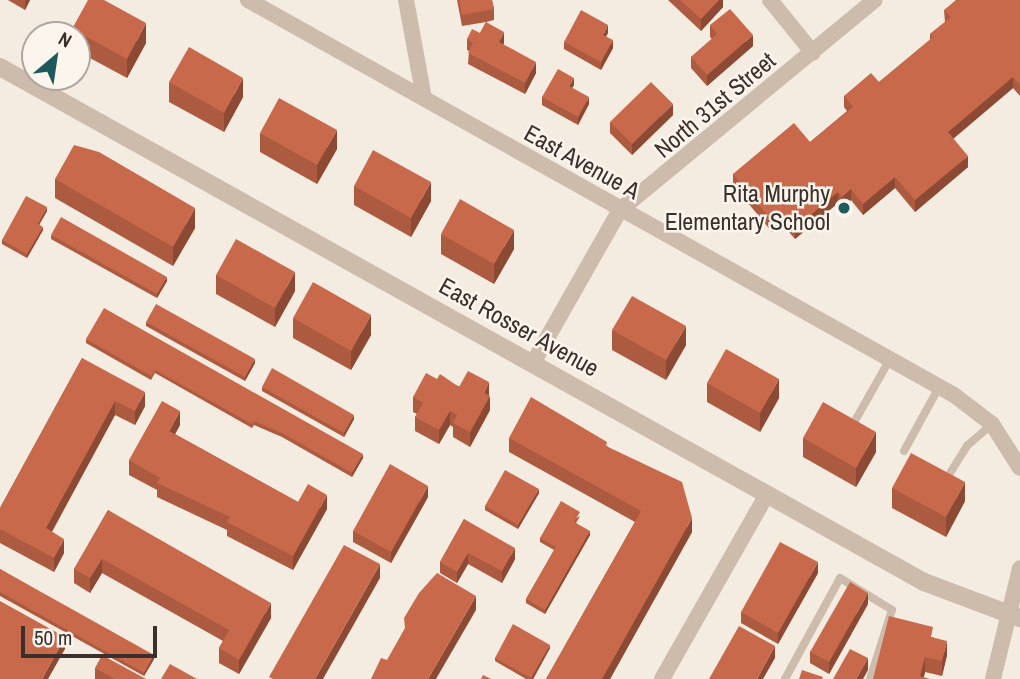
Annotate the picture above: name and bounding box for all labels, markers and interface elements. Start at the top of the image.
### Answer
north arrow [21,21,91,91]
text: N [54,25,76,53]
street label: North 31st Street [649,46,781,164]
street label: East Avenue A [518,118,646,206]
place label: Rita Murphy Elementary School [665,180,830,236]
marker: Rita Murphy Elementary School [836,200,852,216]
street label: East Rosser Avenue [434,271,604,383]
scale bar [24,612,161,656]
text: 50 m [34,623,72,652]

